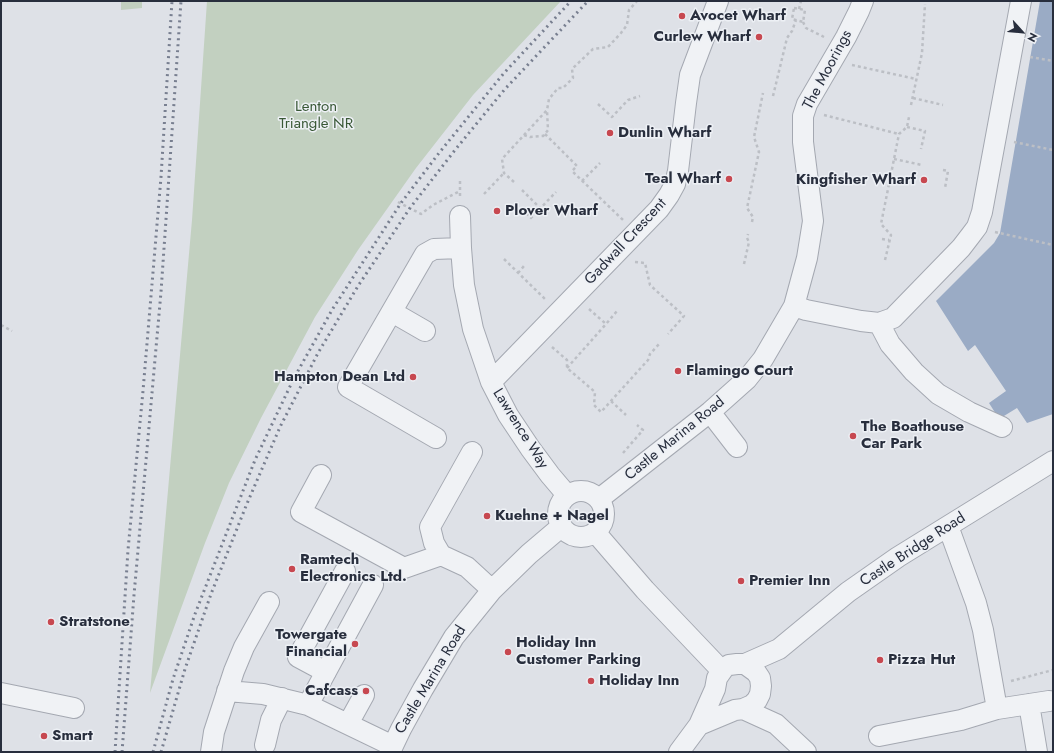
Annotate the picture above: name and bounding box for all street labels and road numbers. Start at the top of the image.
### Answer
street label: The Moorings [800,27,856,113]
street label: Gadwall Crescent [581,195,671,289]
street label: Lawrence Way [488,386,552,472]
street label: Castle Marina Road [621,393,729,485]
street label: Castle Bridge Road [857,509,969,591]
street label: Castle Marina Road [392,623,470,737]

